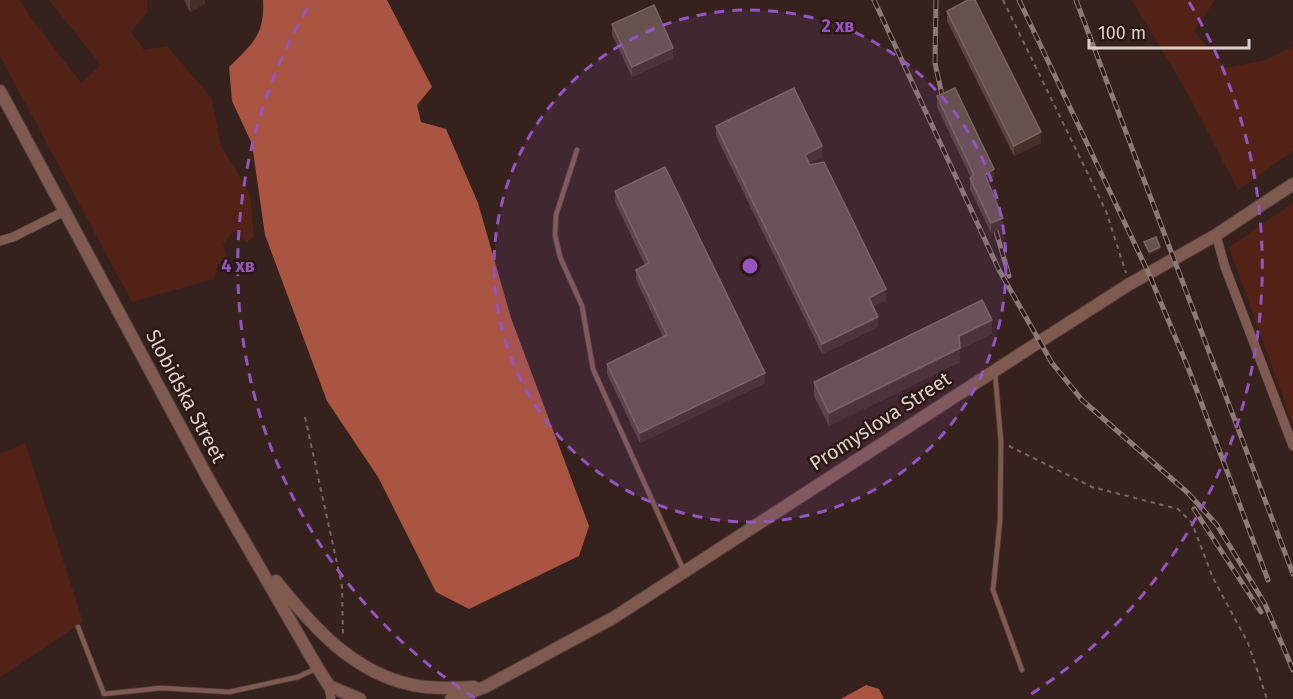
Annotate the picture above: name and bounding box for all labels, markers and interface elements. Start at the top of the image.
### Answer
scale bar [1089,12,1250,50]
text: 2 хв [822,15,854,37]
text: 100 m [1098,22,1146,44]
text: 4 хв [221,255,255,277]
centre of rings [740,256,760,276]
street label: Slobidska Street [141,325,232,467]
street label: Promyslova Street [805,366,956,476]

